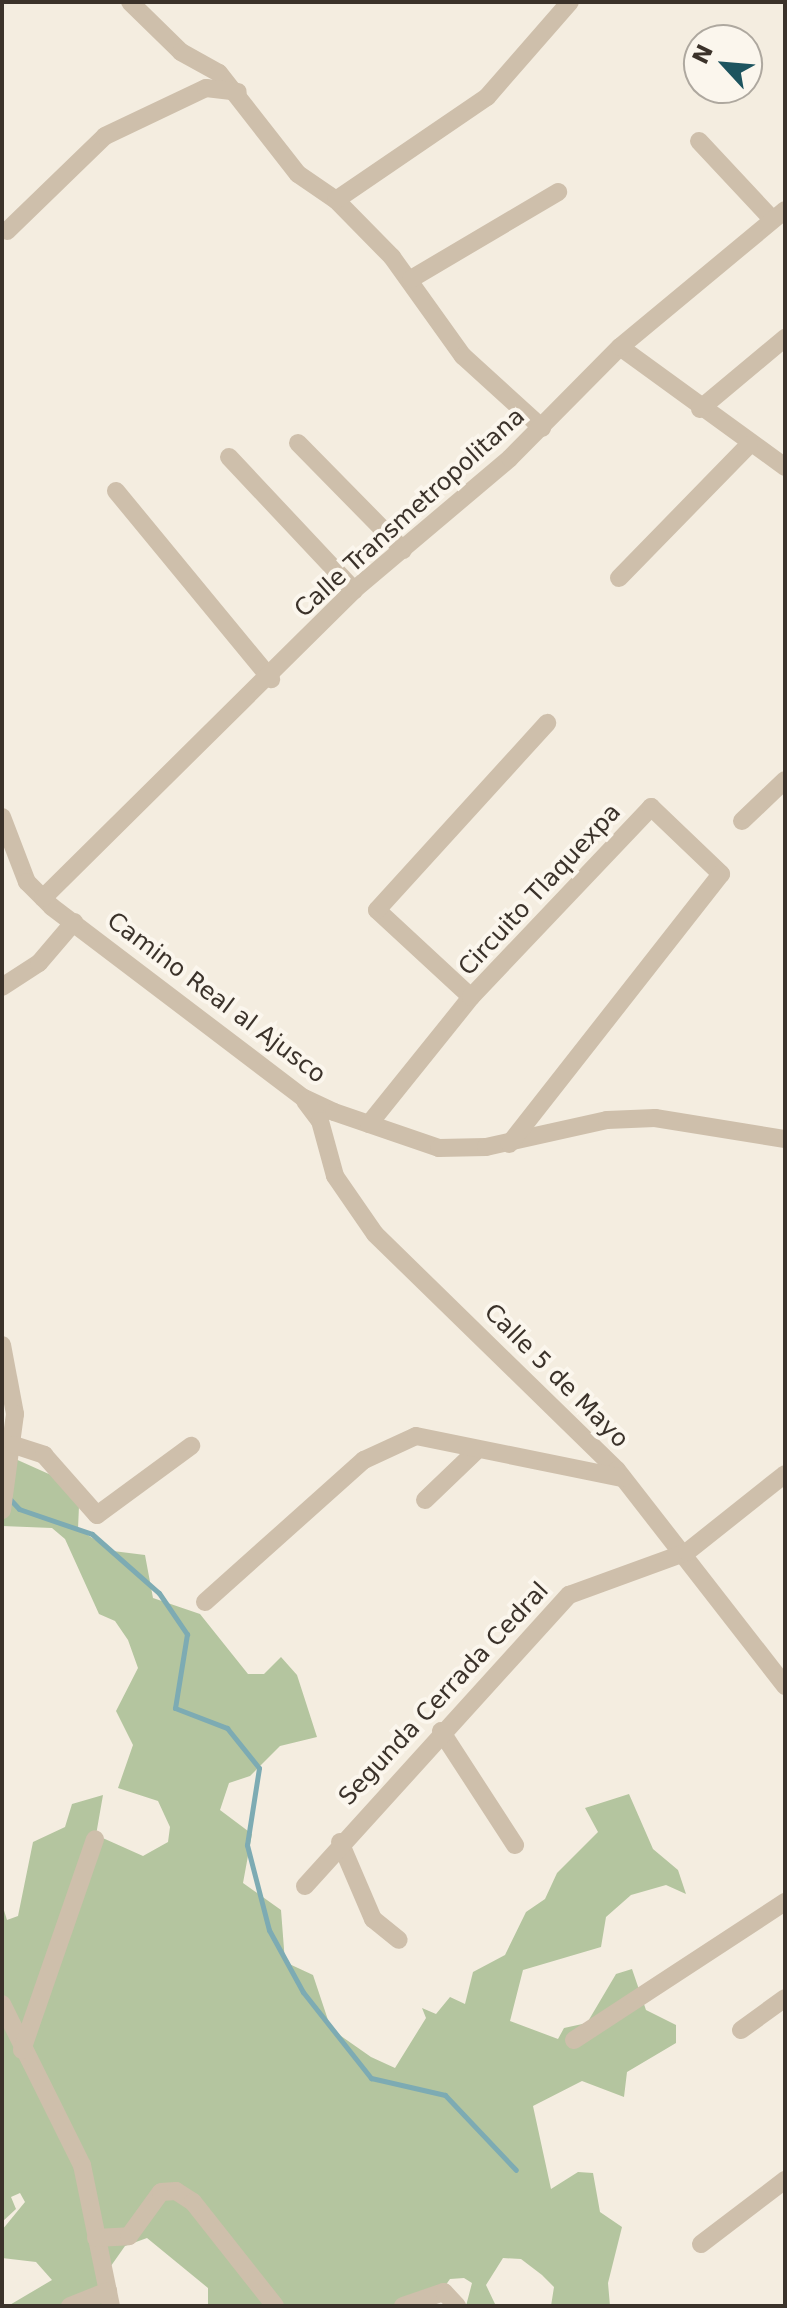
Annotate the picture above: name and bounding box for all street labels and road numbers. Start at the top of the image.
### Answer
street label: Calle Transmetropolitana [289,402,531,624]
street label: Circuito Tlaquexpa [453,798,627,982]
street label: Camino Real al Ajusco [101,906,331,1090]
street label: Calle 5 de Mayo [478,1298,634,1454]
street label: Segunda Cerrada Cedral [333,1577,555,1811]

